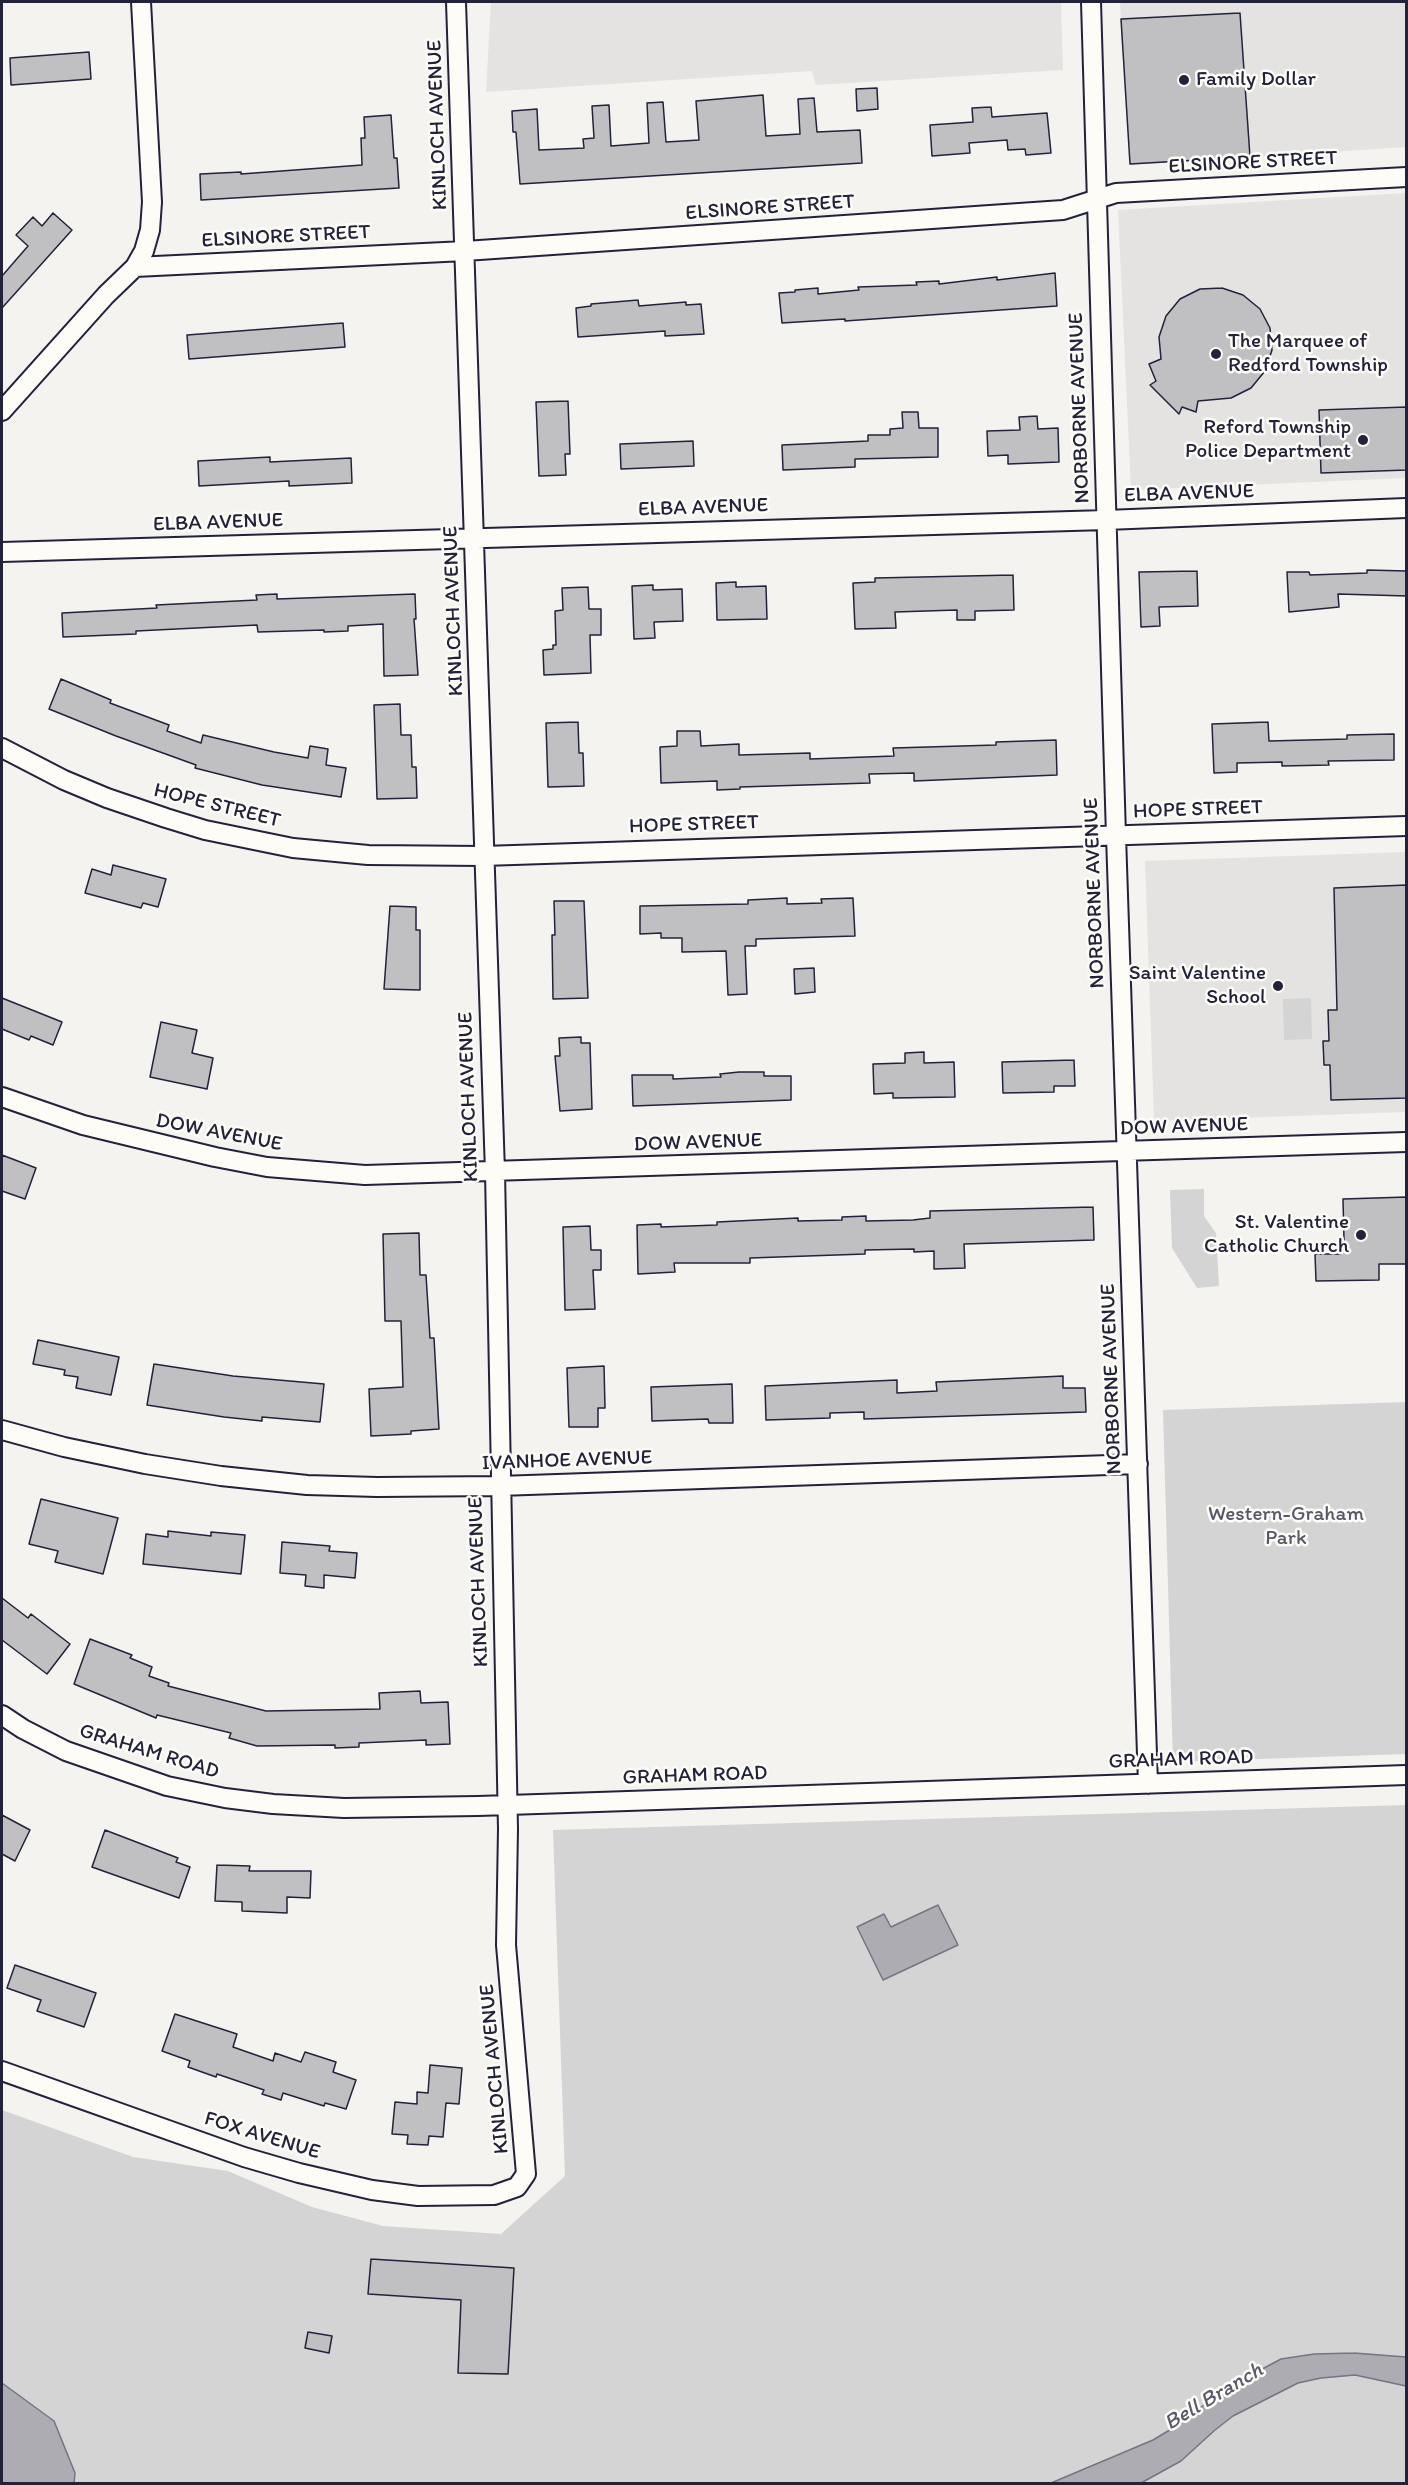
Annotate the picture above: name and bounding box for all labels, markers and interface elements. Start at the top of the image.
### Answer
street label: KINLOCH AVENUE [422,39,454,211]
place label: Family Dollar [1196,67,1316,93]
marker: Family Dollar [1177,73,1191,87]
street label: ELSINORE STREET [1168,146,1338,180]
street label: ELSINORE STREET [685,190,855,226]
street label: ELSINORE STREET [201,220,371,254]
street label: NORBORNE AVENUE [1064,312,1096,504]
place label: The Marquee of Redford Township [1228,329,1388,379]
marker: The Marquee of Redford Township [1209,347,1223,361]
place label: Reford Township Police Department [1185,415,1351,465]
marker: Reford Township Police Department [1356,433,1370,447]
street label: ELBA AVENUE [1124,479,1254,509]
street label: ELBA AVENUE [638,493,768,523]
street label: ELBA AVENUE [153,508,283,538]
street label: KINLOCH AVENUE [438,525,470,697]
street label: HOPE STREET [151,778,283,834]
street label: HOPE STREET [1133,795,1263,825]
street label: NORBORNE AVENUE [1079,797,1111,989]
street label: HOPE STREET [629,810,759,840]
place label: Saint Valentine School [1129,961,1266,1011]
marker: Saint Valentine School [1271,979,1285,993]
street label: KINLOCH AVENUE [453,1011,485,1183]
street label: DOW AVENUE [154,1108,284,1158]
street label: DOW AVENUE [1119,1112,1249,1142]
street label: DOW AVENUE [633,1128,763,1158]
place label: St. Valentine Catholic Church [1204,1210,1349,1260]
marker: St. Valentine Catholic Church [1354,1228,1368,1242]
street label: NORBORNE AVENUE [1096,1283,1128,1475]
street label: IVANHOE AVENUE [481,1445,653,1477]
street label: KINLOCH AVENUE [463,1496,495,1668]
park label: Western-Graham Park [1208,1502,1364,1552]
street label: GRAHAM ROAD [76,1719,222,1785]
street label: GRAHAM ROAD [1108,1745,1254,1775]
street label: GRAHAM ROAD [622,1761,768,1791]
street label: KINLOCH AVENUE [475,1983,515,2155]
street label: FOX AVENUE [201,2106,323,2166]
water label: Bell Branch [1160,2357,1268,2437]

